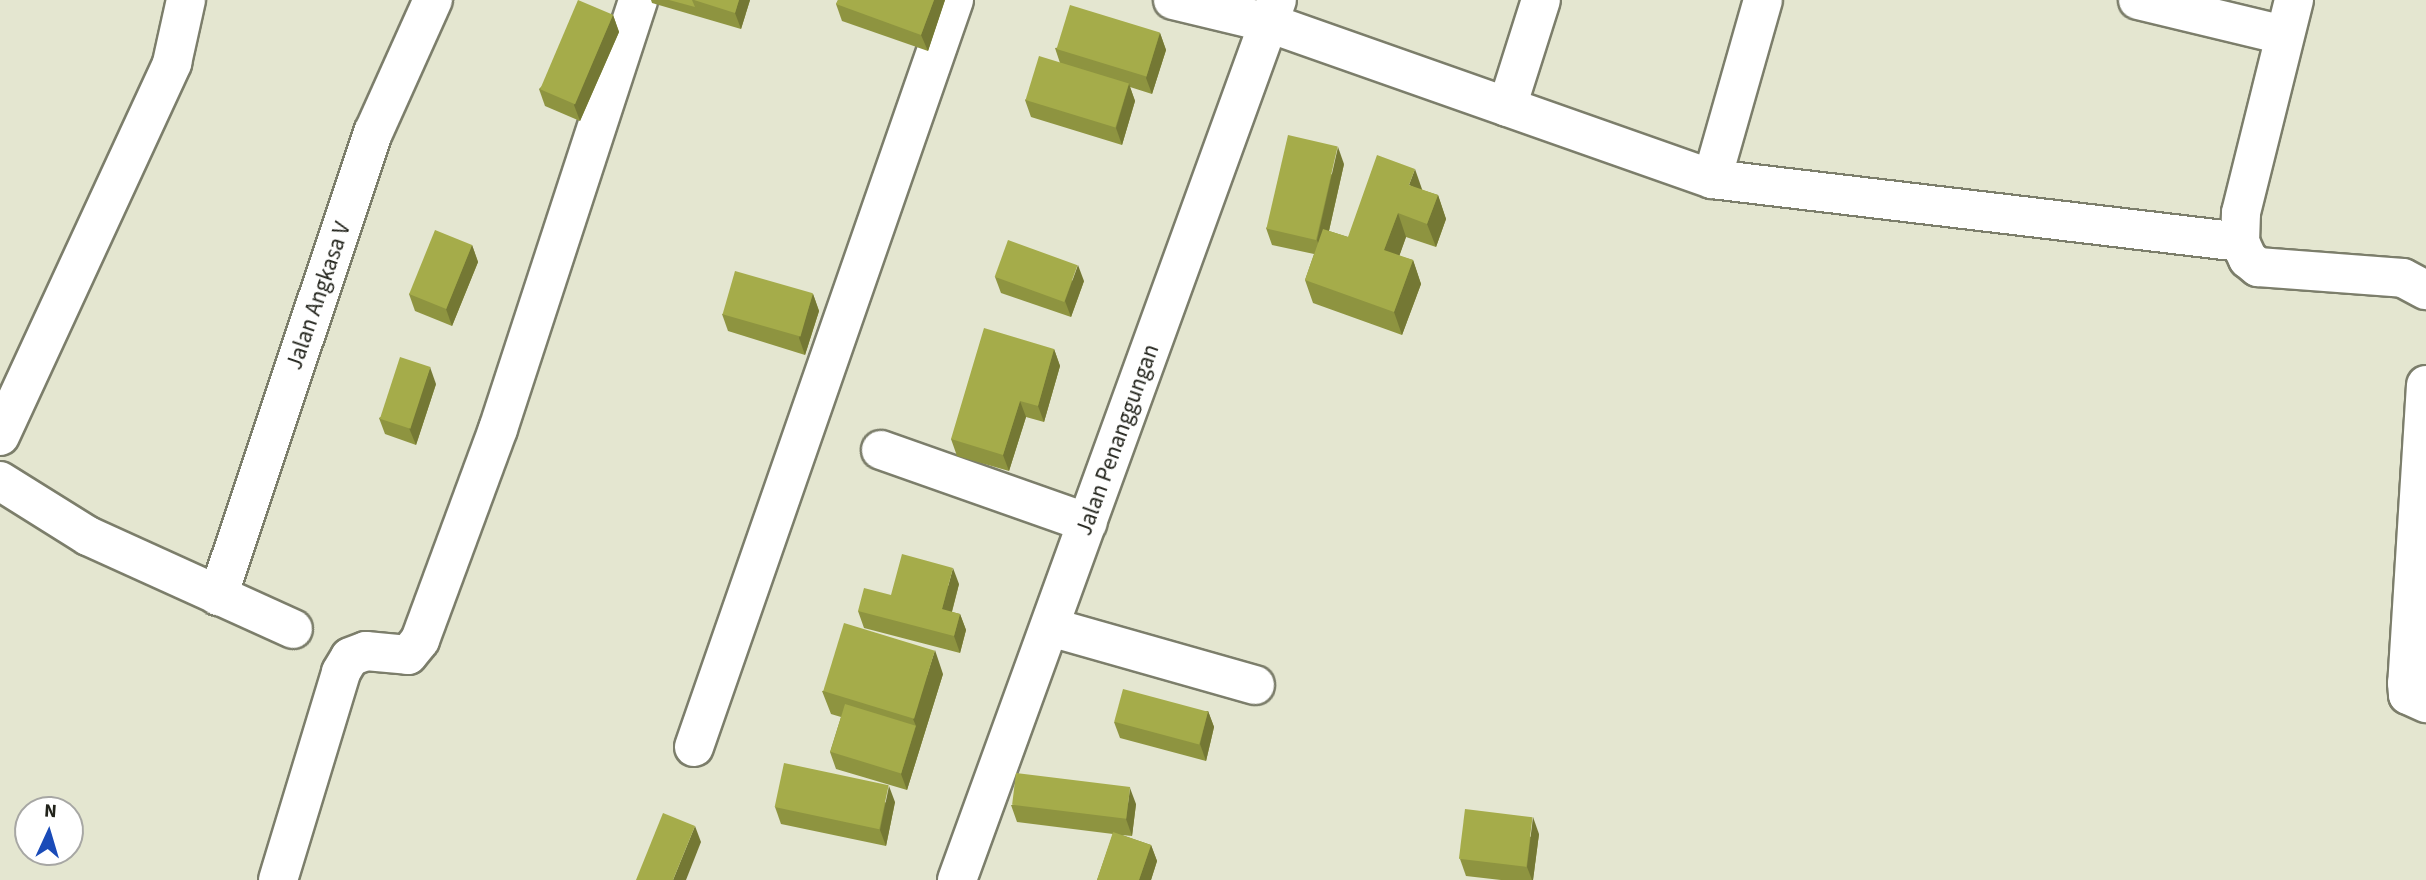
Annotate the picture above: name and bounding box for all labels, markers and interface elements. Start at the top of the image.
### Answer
street label: Jalan Angkasa V [281,219,357,373]
street label: Jalan Penanggungan [1071,341,1165,539]
north arrow [14,796,84,866]
text: N [43,798,58,825]

